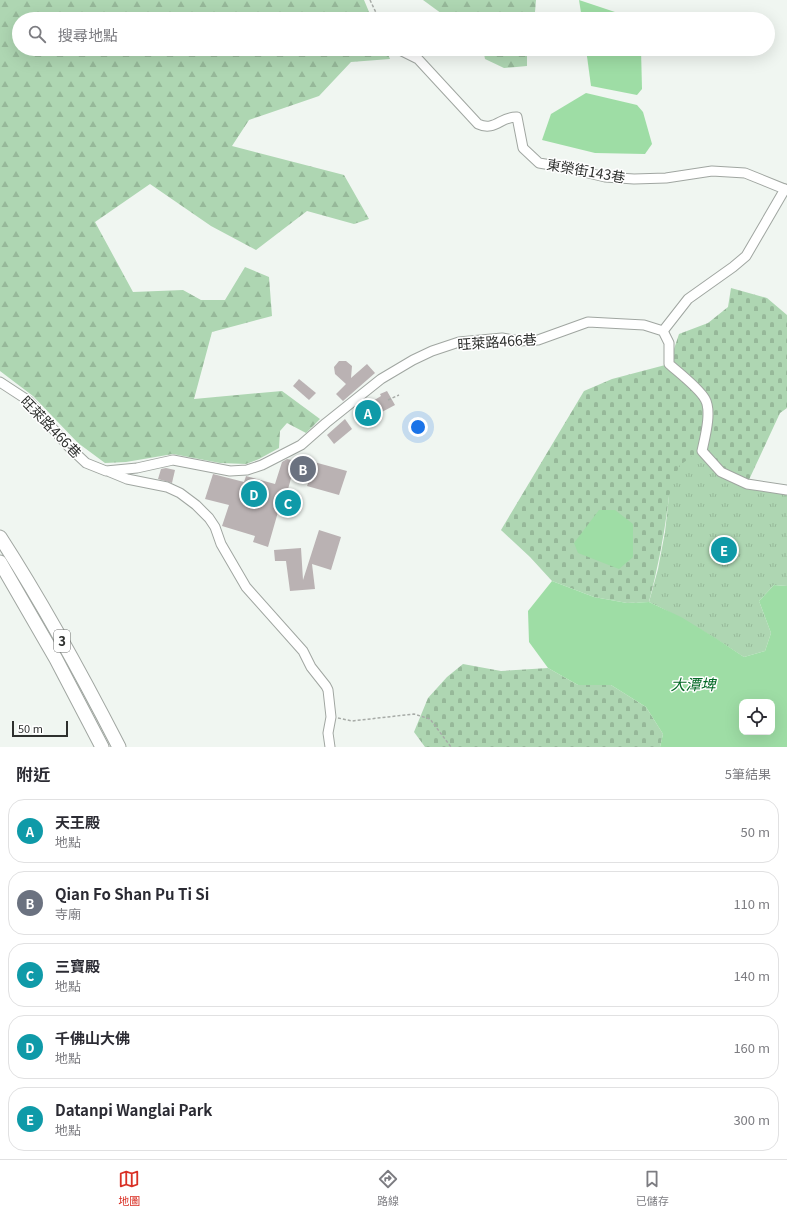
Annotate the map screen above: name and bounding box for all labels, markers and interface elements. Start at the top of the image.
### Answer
search box [12,12,775,56]
icon: search [26,23,48,45]
text: 搜尋地點 [58,24,118,45]
street label: 東榮街143巷 [545,153,627,187]
street label: 旺萊路466巷 [457,328,537,354]
street label: 旺萊路466巷 [17,391,86,462]
pin: A [355,398,381,428]
your location [408,417,428,437]
pin: B [290,454,316,484]
pin: D [241,479,267,509]
pin: C [275,488,301,518]
pin: E [711,535,737,565]
road number: 3 [54,630,70,652]
water label: 大潭埤 [670,673,717,694]
map controls [739,699,775,735]
button: locate [739,699,775,735]
scale bar [12,719,68,738]
text: 50 m [18,720,43,736]
text: 附近 [16,761,50,786]
text: 5筆結果 [725,764,771,783]
text: 天王殿 [55,811,100,832]
text: A [26,822,34,841]
text: 50 m [741,822,770,841]
text: 地點 [55,832,81,851]
text: Qian Fo Shan Pu Ti Si [55,883,209,904]
text: B [26,894,34,913]
text: 110 m [733,894,770,913]
text: 寺廟 [55,904,81,923]
text: 三寶殿 [55,955,100,976]
text: C [26,966,34,985]
text: 140 m [733,966,770,985]
text: 地點 [55,976,81,995]
text: 千佛山大佛 [55,1027,130,1048]
text: D [25,1038,35,1057]
text: 160 m [733,1038,770,1057]
text: 地點 [55,1048,81,1067]
text: Datanpi Wanglai Park [55,1099,212,1120]
text: E [26,1110,34,1129]
text: 300 m [733,1110,770,1129]
text: 地點 [55,1120,81,1139]
tab: 地圖 [118,1168,140,1208]
tab: 路線 [377,1168,399,1208]
tab: 已儲存 [636,1168,669,1208]

